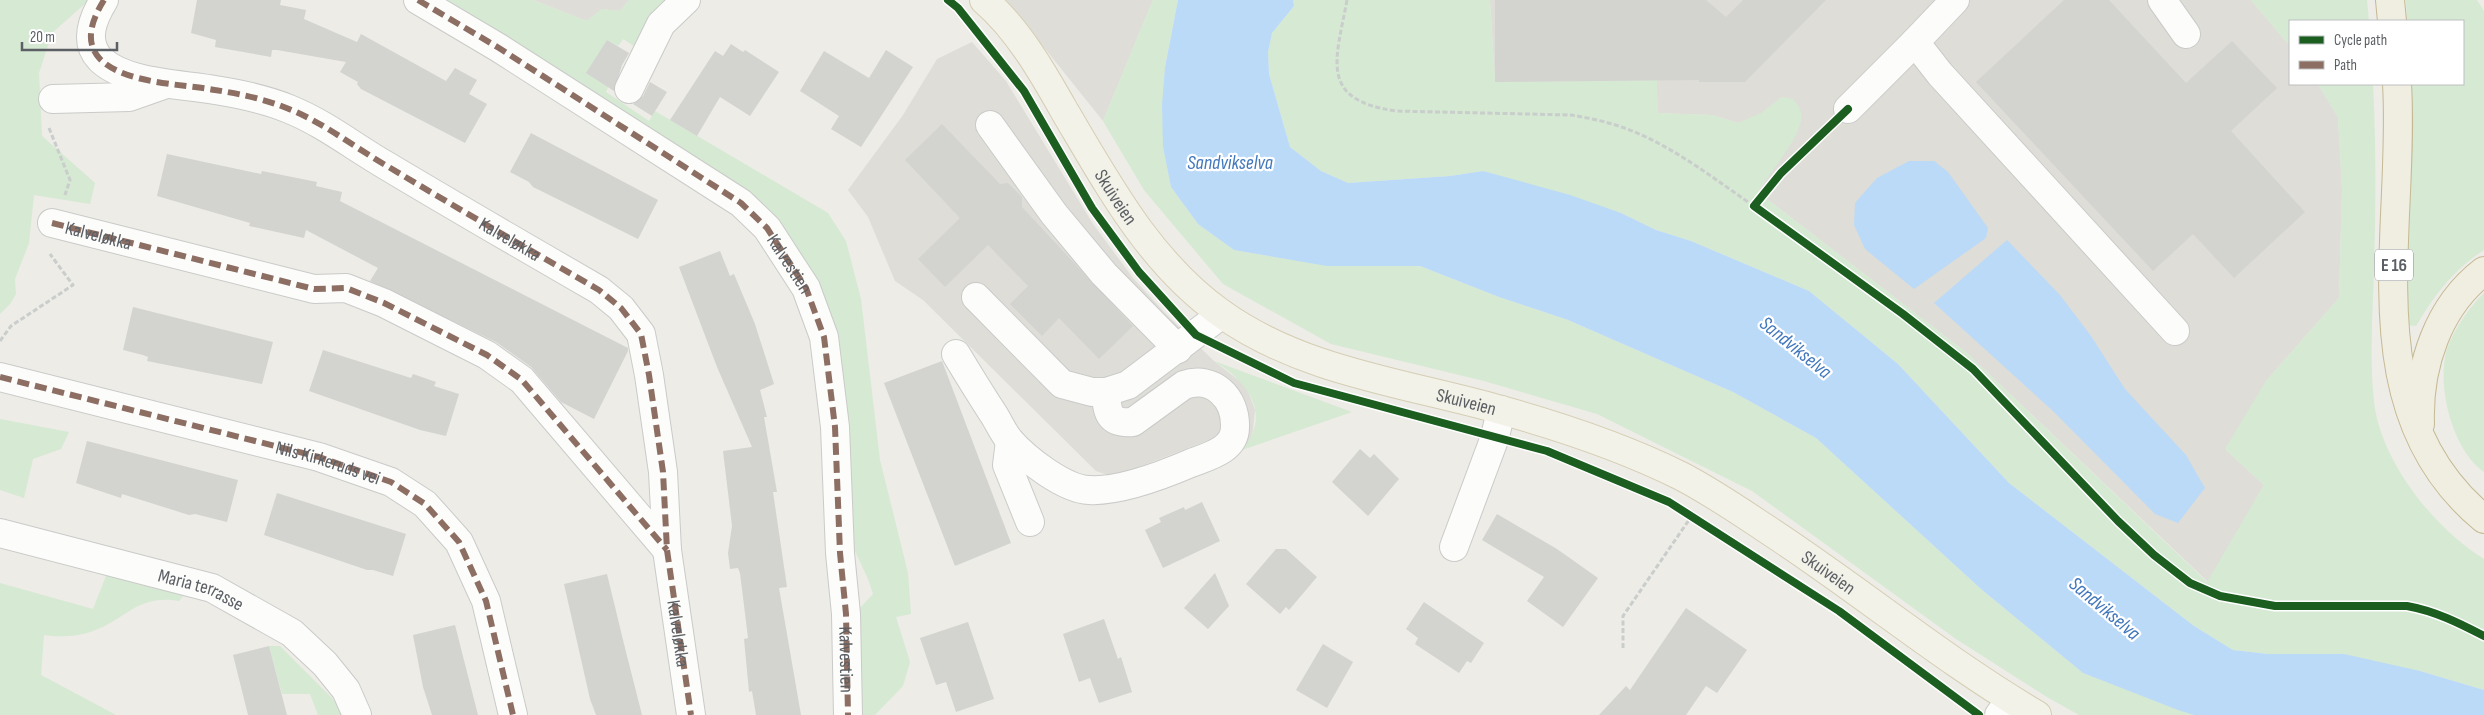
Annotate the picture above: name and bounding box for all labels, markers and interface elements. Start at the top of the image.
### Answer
scale bar [22,20,118,52]
legend [2289,20,2464,85]
text: 20 m [30,28,55,47]
text: Cycle path [2334,31,2387,50]
text: Path [2334,56,2357,75]
water label: Sandvikselva [1187,151,1273,175]
street label: Skuiveien [1089,166,1142,230]
street label: Kalveløkka [474,213,544,267]
street label: Kalveløkka [63,217,134,256]
street label: Kalvestien [761,230,817,298]
road number: E 16 [2375,250,2413,280]
water label: Sandvikselva [1755,312,1836,384]
street label: Skuiveien [1434,384,1499,421]
street label: Nils Kirkeruds vei [273,437,383,490]
street label: Skuiveien [1797,546,1860,600]
street label: Maria terrasse [155,564,247,617]
water label: Sandvikselva [2064,572,2145,645]
street label: Kalveløkka [661,599,694,669]
street label: Kalvestien [833,626,858,693]

